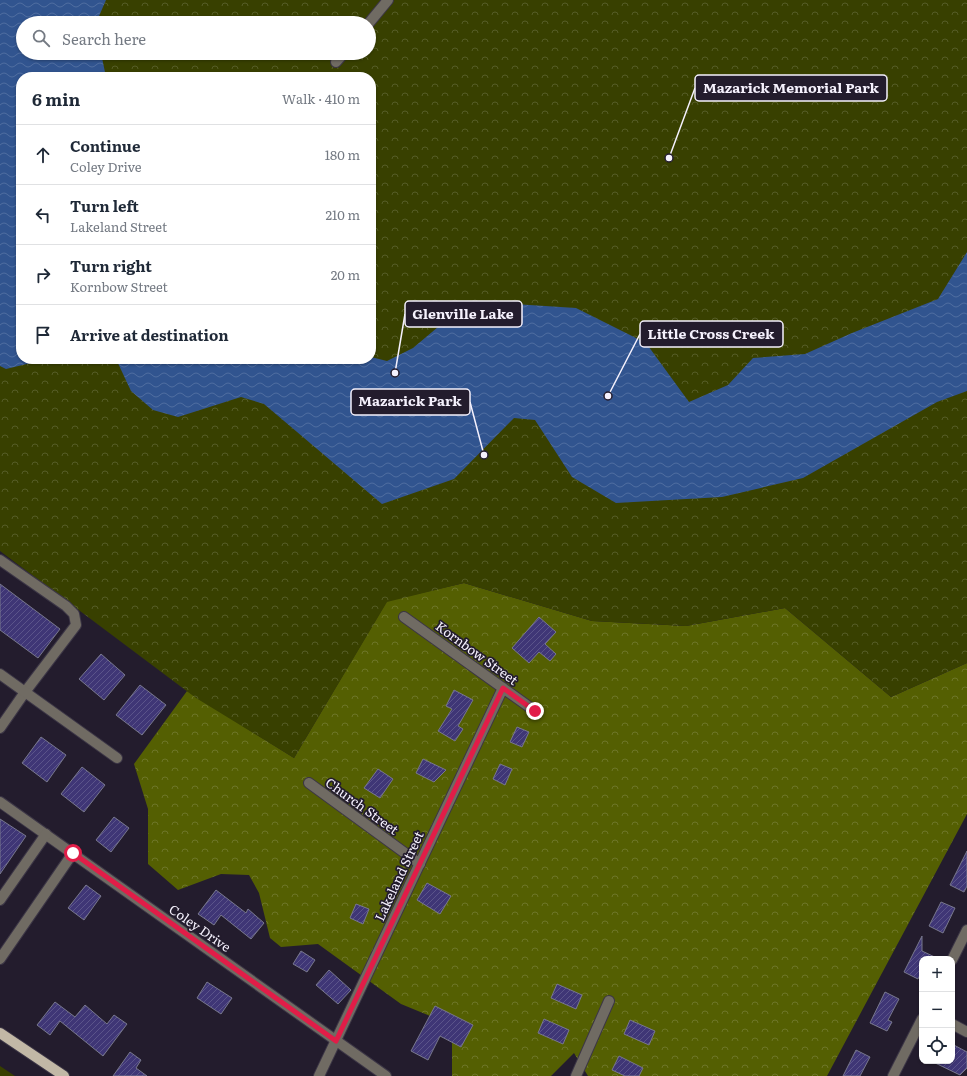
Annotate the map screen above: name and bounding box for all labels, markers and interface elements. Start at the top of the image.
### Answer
search box [16,16,376,60]
icon: search [30,27,52,49]
text: Search here [62,27,146,50]
callout: Mazarick Memorial Park [695,75,887,101]
text: Mazarick Memorial Park [703,77,880,97]
text: 6 min [32,86,80,111]
text: Walk · 410 m [282,89,360,108]
text: Continue [70,134,140,157]
icon: ahead [32,144,54,166]
text: 180 m [325,145,360,164]
text: Coley Drive [70,157,142,176]
text: Turn left [70,194,139,217]
icon: left [32,204,54,226]
text: 210 m [325,205,360,224]
text: Lakeland Street [70,217,167,236]
text: Turn right [70,254,152,277]
icon: right [32,264,54,286]
text: 20 m [331,265,360,284]
text: Kornbow Street [70,277,168,296]
callout: Glenville Lake [405,301,522,327]
text: Glenville Lake [412,303,514,323]
callout: Little Cross Creek [640,321,783,347]
text: Arrive at destination [70,323,229,346]
text: Little Cross Creek [648,323,775,343]
icon: arrive [32,324,54,346]
callout: Mazarick Park [351,389,470,415]
text: Mazarick Park [358,390,462,410]
street label: Kornbow Street [432,616,523,689]
route end [526,702,544,720]
street label: Church Street [322,773,403,839]
street label: Lakeland Street [369,827,428,924]
route start [64,844,82,862]
street label: Coley Drive [166,899,235,956]
map controls [919,956,955,1064]
button: + [919,956,955,992]
button: − [919,992,955,1028]
button: locate [919,1028,955,1064]

